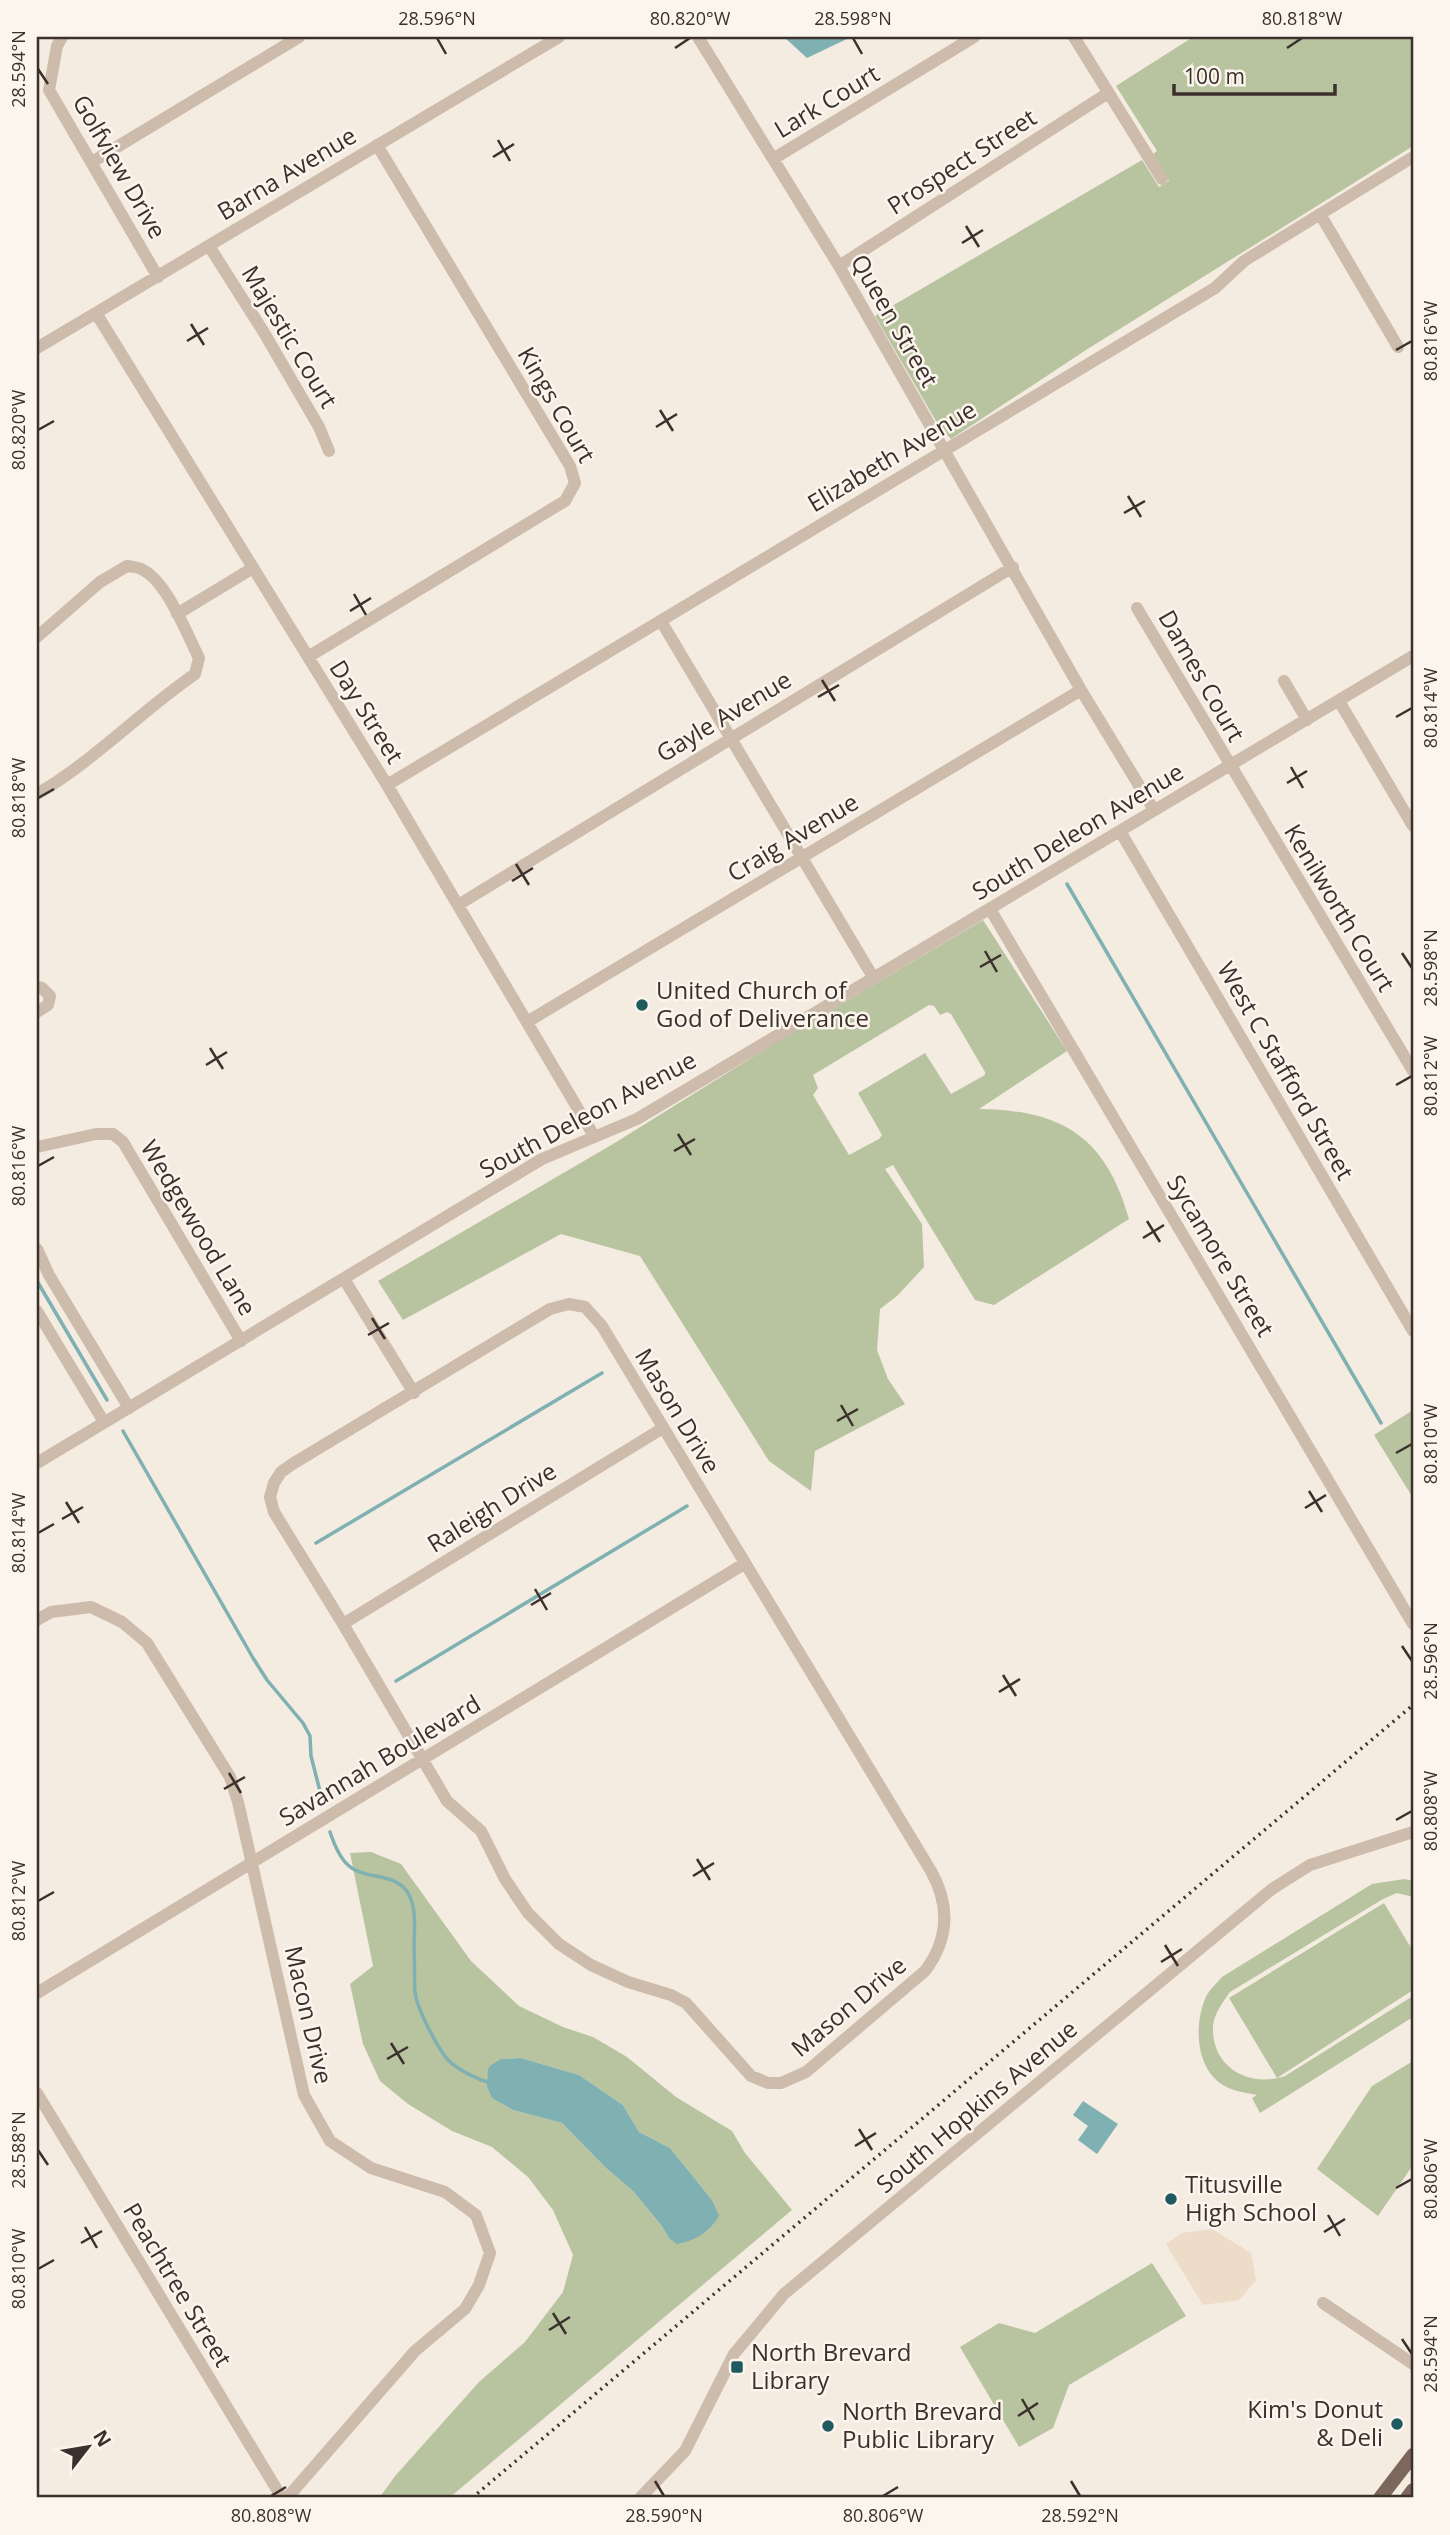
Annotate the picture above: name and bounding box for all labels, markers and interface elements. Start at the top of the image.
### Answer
text: 28.596°N [398,6,476,30]
text: 80.820°W [650,6,731,30]
text: 28.598°N [814,6,892,30]
text: 80.818°W [1262,6,1343,30]
text: 28.594°N [6,30,30,108]
scale bar [1174,52,1334,96]
street label: Lark Court [768,56,885,145]
text: 100 m [1184,62,1245,90]
street label: Golfview Drive [66,88,175,244]
street label: Prospect Street [880,100,1042,221]
street label: Barna Avenue [211,118,362,227]
street label: Queen Street [844,248,947,393]
street label: Majestic Court [235,259,346,414]
text: 80.816°W [1418,300,1442,381]
street label: Kings Court [511,340,604,468]
text: 80.820°W [6,389,30,470]
street label: Elizabeth Avenue [801,392,982,519]
street label: Dames Court [1151,603,1253,747]
street label: Day Street [323,653,412,769]
street label: Gayle Avenue [650,662,797,769]
text: 80.814°W [1418,667,1442,748]
street label: South Deleon Avenue [965,754,1189,907]
text: 80.818°W [6,757,30,838]
street label: Craig Avenue [721,785,864,889]
street label: Kenilworth Court [1277,817,1403,997]
text: 28.598°N [1418,929,1442,1007]
street label: West C Stafford Street [1210,955,1362,1185]
place label: United Church of God of Deliverance [656,973,869,1034]
marker: United Church of God of Deliverance [634,997,650,1013]
text: 80.812°W [1418,1035,1442,1116]
street label: South Deleon Avenue [473,1042,702,1185]
text: 80.816°W [6,1125,30,1206]
street label: Wedgewood Lane [134,1133,265,1321]
street label: Sycamore Street [1160,1168,1283,1342]
street label: Mason Drive [628,1342,729,1479]
text: 80.810°W [1418,1403,1442,1484]
street label: Raleigh Drive [420,1454,562,1560]
text: 80.814°W [6,1492,30,1573]
text: 28.596°N [1418,1622,1442,1700]
street label: Savannah Boulevard [272,1686,486,1833]
text: 80.808°W [1418,1770,1442,1851]
text: 80.812°W [6,1860,30,1941]
street label: Macon Drive [278,1942,341,2087]
street label: Mason Drive [784,1948,912,2064]
street label: South Hopkins Avenue [868,2012,1084,2200]
text: 28.588°N [6,2111,30,2189]
text: 80.806°W [1418,2138,1442,2219]
place label: Titusville High School [1185,2167,1317,2228]
marker: Titusville High School [1163,2191,1179,2207]
street label: Peachtree Street [116,2196,240,2372]
text: 80.810°W [6,2228,30,2309]
text: 28.594°N [1418,2315,1442,2393]
place label: North Brevard Library [751,2335,911,2396]
marker: North Brevard Library [729,2359,745,2375]
place label: Kim's Donut & Deli [1247,2392,1383,2453]
place label: North Brevard Public Library [842,2394,1002,2455]
north arrow [52,2412,122,2482]
marker: Kim's Donut & Deli [1389,2416,1405,2432]
marker: North Brevard Public Library [820,2418,836,2434]
text: N [87,2425,118,2452]
text: 80.808°W [231,2503,312,2527]
text: 28.590°N [625,2503,703,2527]
text: 80.806°W [843,2503,924,2527]
text: 28.592°N [1041,2503,1119,2527]

